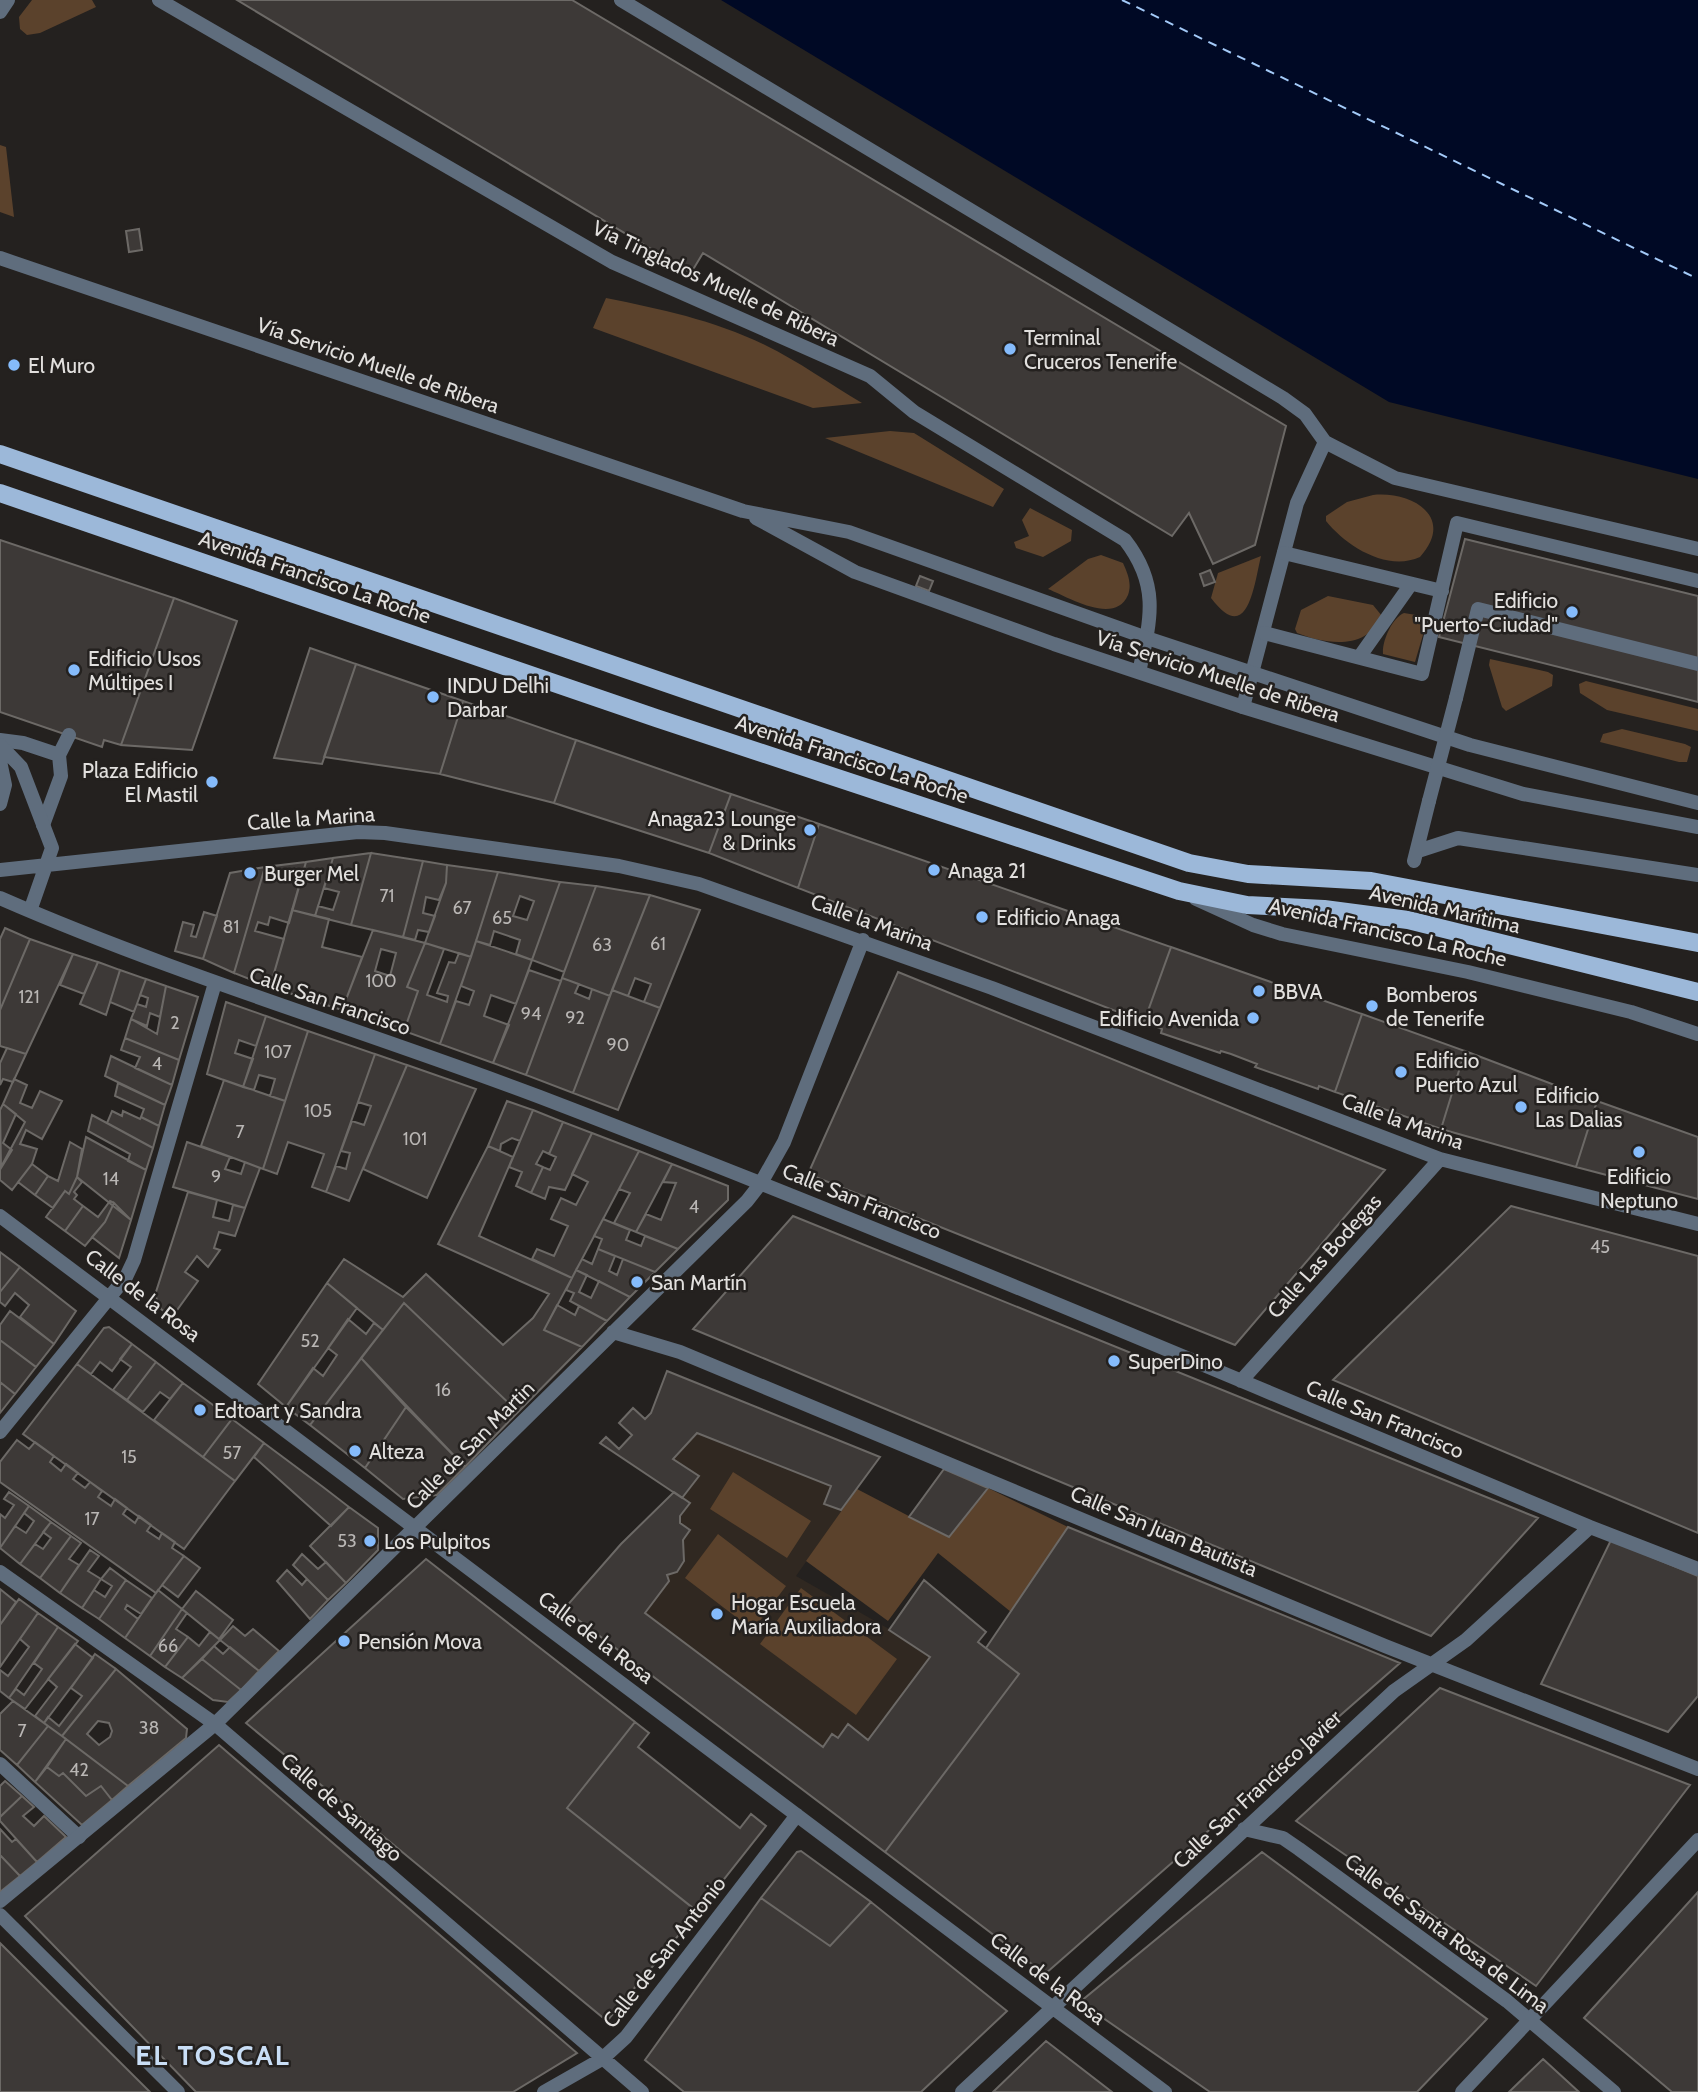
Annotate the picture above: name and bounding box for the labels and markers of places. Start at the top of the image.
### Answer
place label: Terminal Cruceros Tenerife [1024,325,1178,374]
marker: Terminal Cruceros Tenerife [1002,341,1018,357]
place label: El Muro [28,353,95,378]
marker: El Muro [6,357,22,373]
place label: Edificio "Puerto-Ciudad" [1414,588,1558,637]
marker: Edificio "Puerto-Ciudad" [1564,604,1580,620]
place label: Edificio Usos Múltipes I [88,646,201,695]
marker: Edificio Usos Múltipes I [66,662,82,678]
place label: INDU Delhi Darbar [447,673,549,722]
marker: INDU Delhi Darbar [425,689,441,705]
place label: Plaza Edificio El Mastil [82,758,198,807]
marker: Plaza Edificio El Mastil [204,774,220,790]
place label: Anaga23 Lounge & Drinks [648,806,796,855]
marker: Anaga23 Lounge & Drinks [802,822,818,838]
place label: Anaga 21 [948,858,1026,883]
place label: Burger Mel [264,861,359,886]
marker: Anaga 21 [926,862,942,878]
marker: Burger Mel [242,865,258,881]
place label: Edificio Anaga [996,905,1120,930]
marker: Edificio Anaga [974,909,990,925]
place label: BBVA [1273,979,1323,1004]
place label: Bomberos de Tenerife [1386,982,1485,1031]
marker: BBVA [1251,983,1267,999]
marker: Bomberos de Tenerife [1364,998,1380,1014]
place label: Edificio Avenida [1099,1006,1239,1031]
marker: Edificio Avenida [1245,1010,1261,1026]
place label: Edificio Puerto Azul [1415,1048,1517,1097]
marker: Edificio Puerto Azul [1393,1064,1409,1080]
place label: Edificio Las Dalias [1535,1083,1623,1132]
marker: Edificio Las Dalias [1513,1099,1529,1115]
marker: Edificio Neptuno [1631,1144,1647,1160]
place label: Edificio Neptuno [1600,1164,1678,1213]
place label: San Martín [651,1270,747,1295]
marker: San Martín [629,1274,645,1290]
place label: SuperDino [1128,1349,1223,1374]
marker: SuperDino [1106,1353,1122,1369]
place label: Edtoart y Sandra [214,1398,362,1423]
marker: Edtoart y Sandra [192,1402,208,1418]
place label: Alteza [369,1439,424,1464]
marker: Alteza [347,1443,363,1459]
place label: Los Pulpitos [384,1529,491,1554]
marker: Los Pulpitos [362,1533,378,1549]
place label: Hogar Escuela María Auxiliadora [731,1590,881,1639]
marker: Hogar Escuela María Auxiliadora [709,1606,725,1622]
place label: Pensión Mova [358,1629,482,1654]
marker: Pensión Mova [336,1633,352,1649]

